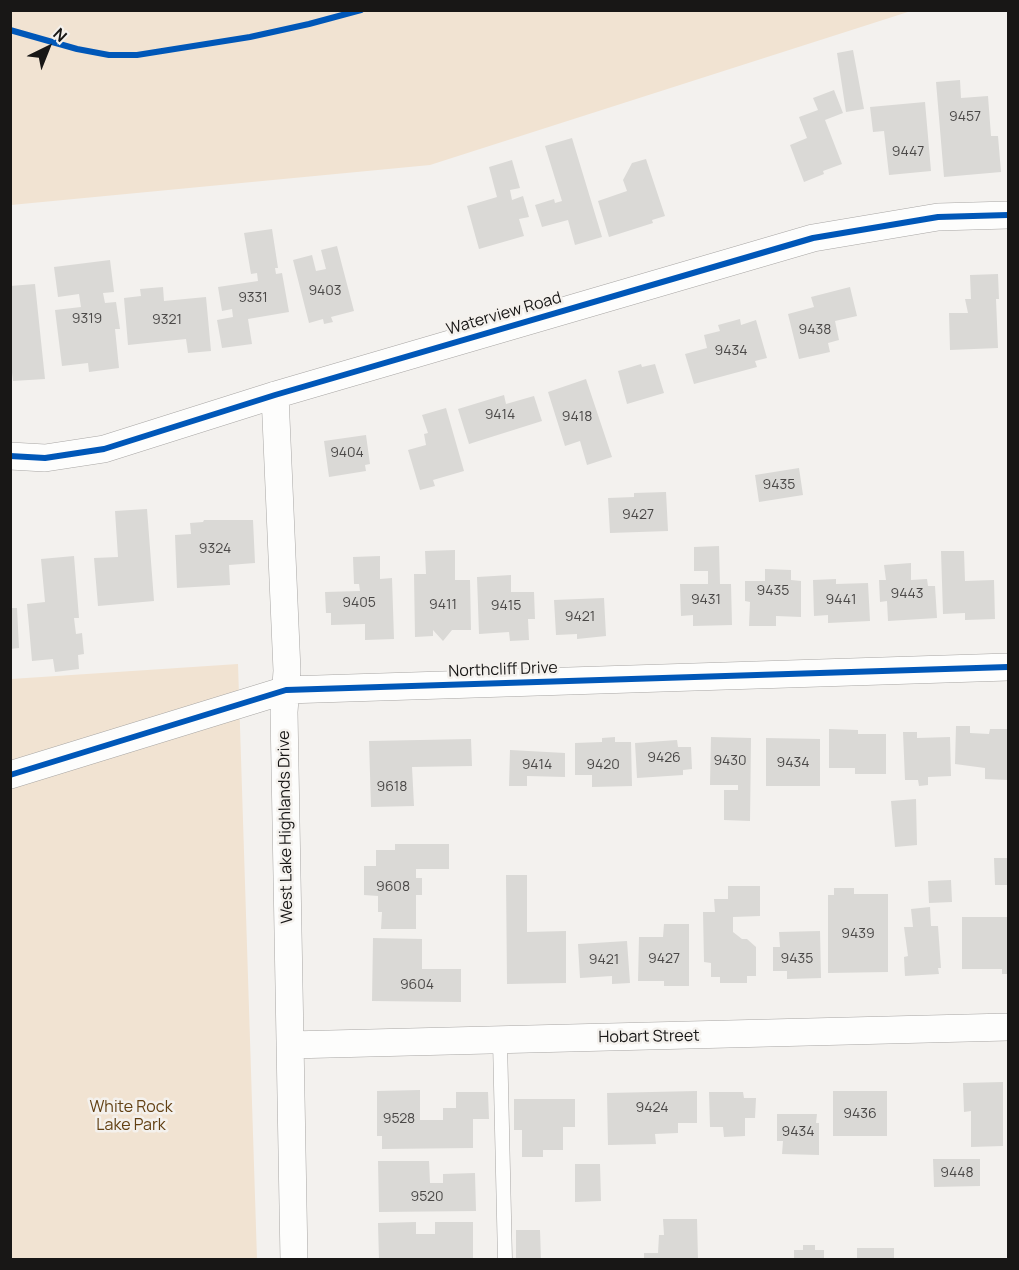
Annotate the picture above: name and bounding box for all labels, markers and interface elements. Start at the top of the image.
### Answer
north arrow [18,18,78,78]
text: N [49,23,72,47]
house number: 9457 [949,109,981,125]
house number: 9447 [892,144,924,160]
house number: 9403 [308,283,342,299]
street label: Waterview Road [444,288,564,340]
house number: 9331 [238,290,268,306]
house number: 9319 [72,311,102,327]
house number: 9321 [152,312,182,328]
house number: 9438 [799,322,831,338]
house number: 9434 [715,343,747,359]
house number: 9414 [485,407,515,423]
house number: 9418 [562,409,592,425]
house number: 9404 [330,445,364,461]
house number: 9435 [763,477,795,493]
house number: 9427 [622,507,654,523]
house number: 9324 [199,541,231,557]
house number: 9435 [757,583,789,599]
house number: 9443 [890,586,924,602]
house number: 9431 [691,592,721,608]
house number: 9441 [826,592,856,608]
house number: 9405 [342,595,376,611]
house number: 9411 [429,597,457,613]
house number: 9415 [491,598,521,614]
house number: 9421 [565,609,595,625]
street label: Northcliff Drive [448,658,558,682]
street label: West Lake Highlands Drive [275,730,297,924]
house number: 9426 [647,750,681,766]
house number: 9430 [713,753,747,769]
house number: 9434 [777,755,809,771]
house number: 9414 [522,757,552,773]
house number: 9420 [586,757,620,773]
house number: 9618 [377,779,407,795]
house number: 9608 [376,879,410,895]
house number: 9439 [841,926,875,942]
house number: 9427 [648,951,680,967]
house number: 9435 [781,951,813,967]
house number: 9421 [589,952,619,968]
house number: 9604 [400,977,434,993]
street label: Hobart Street [598,1027,700,1047]
park label: White Rock Lake Park [89,1098,173,1136]
house number: 9424 [636,1100,668,1116]
house number: 9436 [843,1106,877,1122]
house number: 9528 [383,1111,415,1127]
house number: 9434 [782,1124,814,1140]
house number: 9448 [940,1165,974,1181]
house number: 9520 [411,1189,443,1205]

